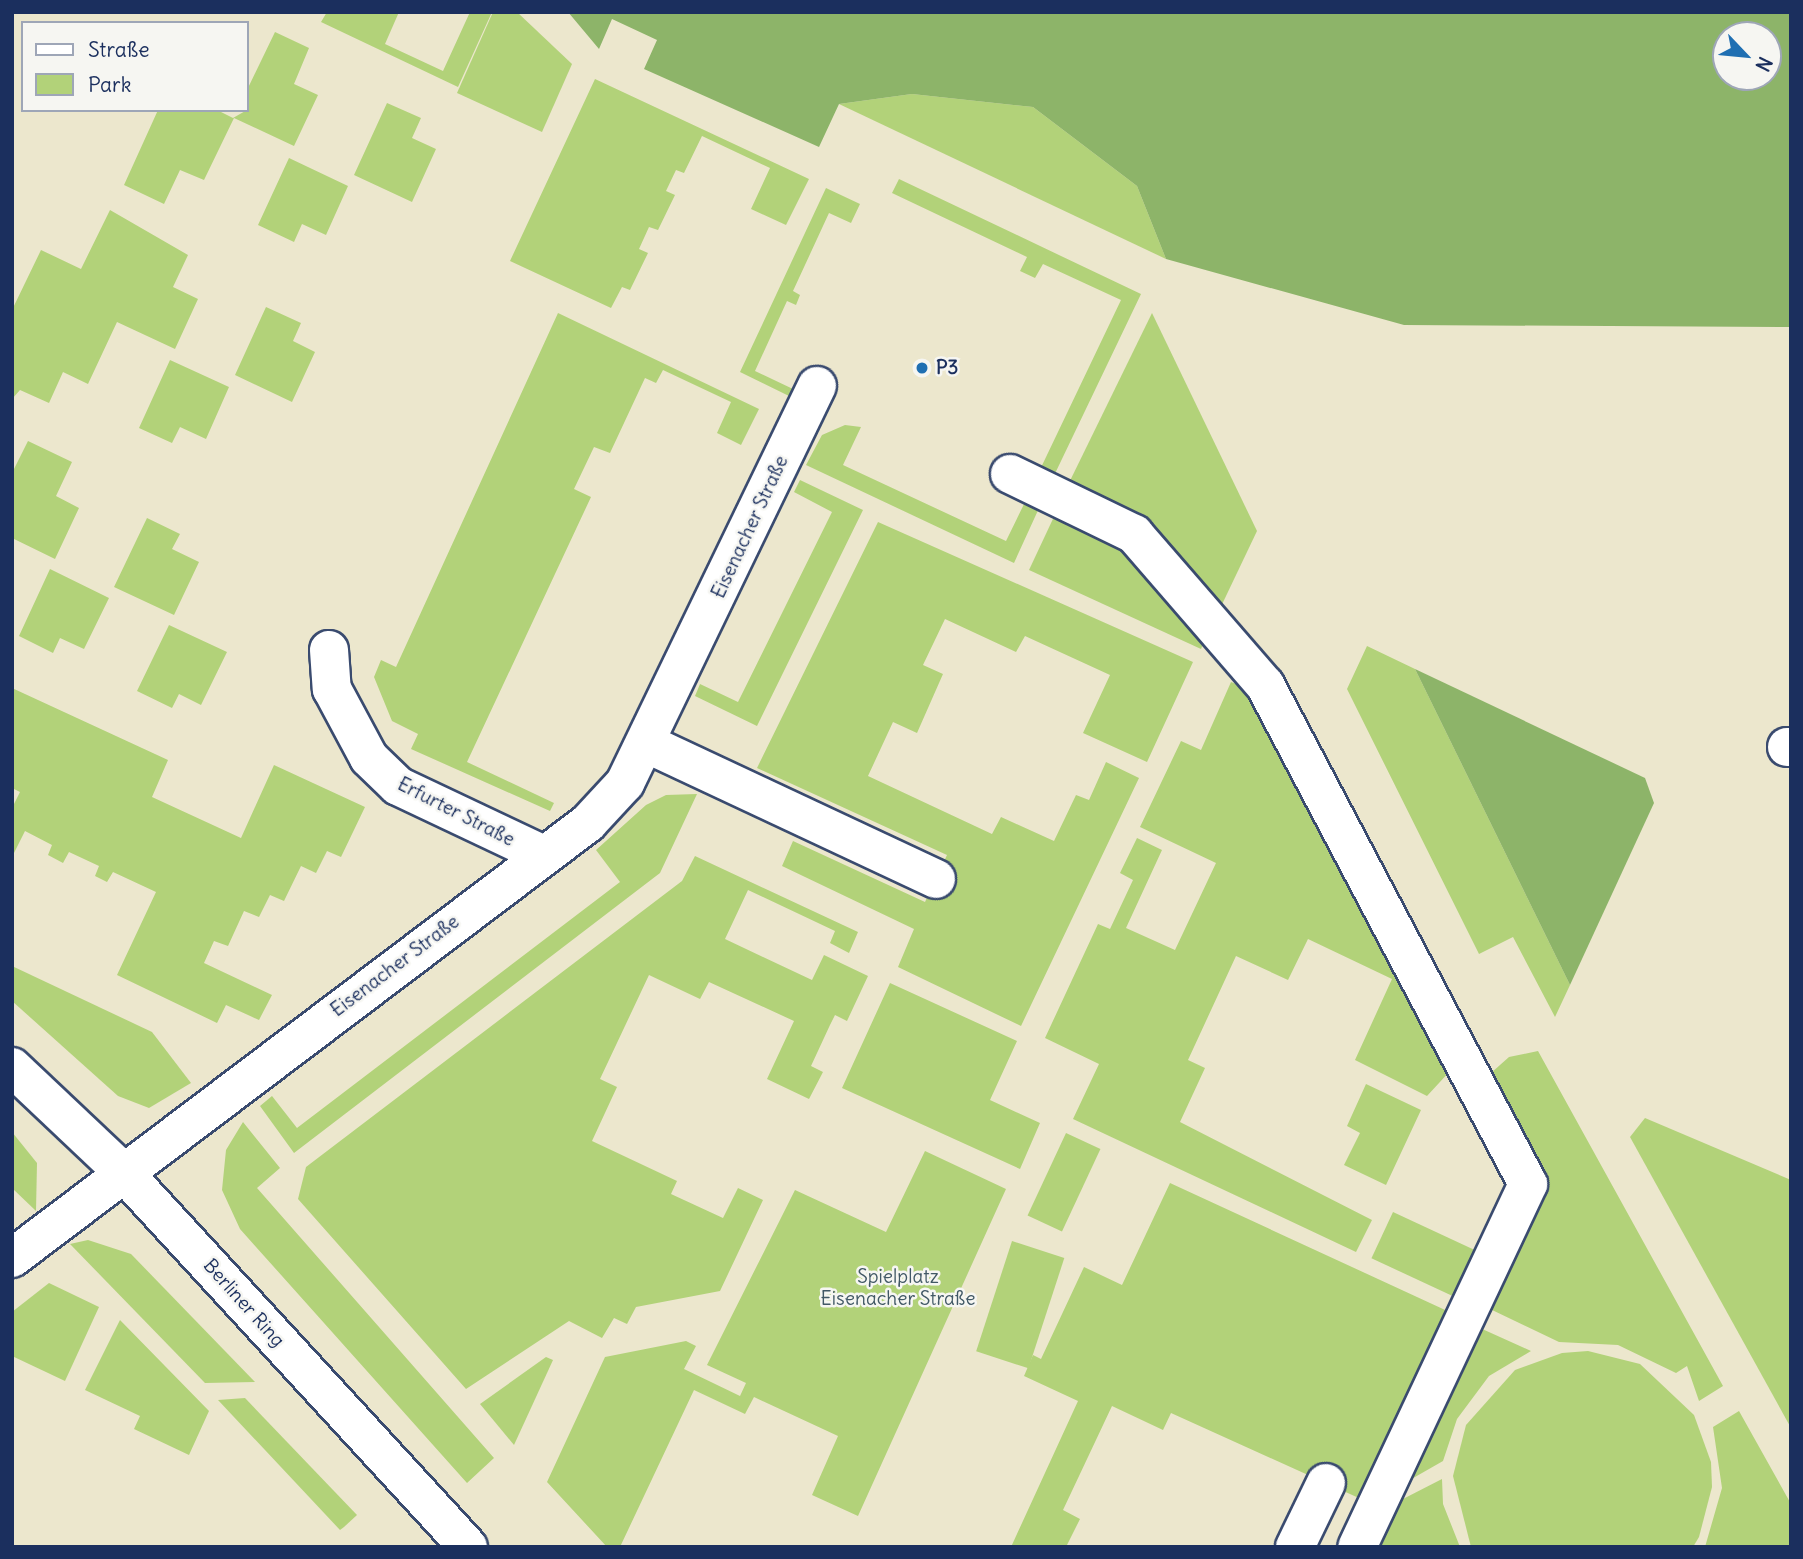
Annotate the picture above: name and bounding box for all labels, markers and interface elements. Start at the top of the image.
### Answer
legend [21,21,248,112]
north arrow [1712,21,1782,91]
text: Straße [88,36,149,63]
text: N [1750,53,1778,75]
text: Park [88,71,131,98]
place label: P3 [936,357,958,379]
marker: P3 [914,360,930,376]
street label: Eisenacher Straße [707,452,793,602]
street label: Erfurter Straße [394,773,518,851]
street label: Eisenacher Straße [326,910,464,1022]
street label: Berliner Ring [199,1254,289,1352]
park label: Spielplatz Eisenacher Straße [821,1266,975,1310]

